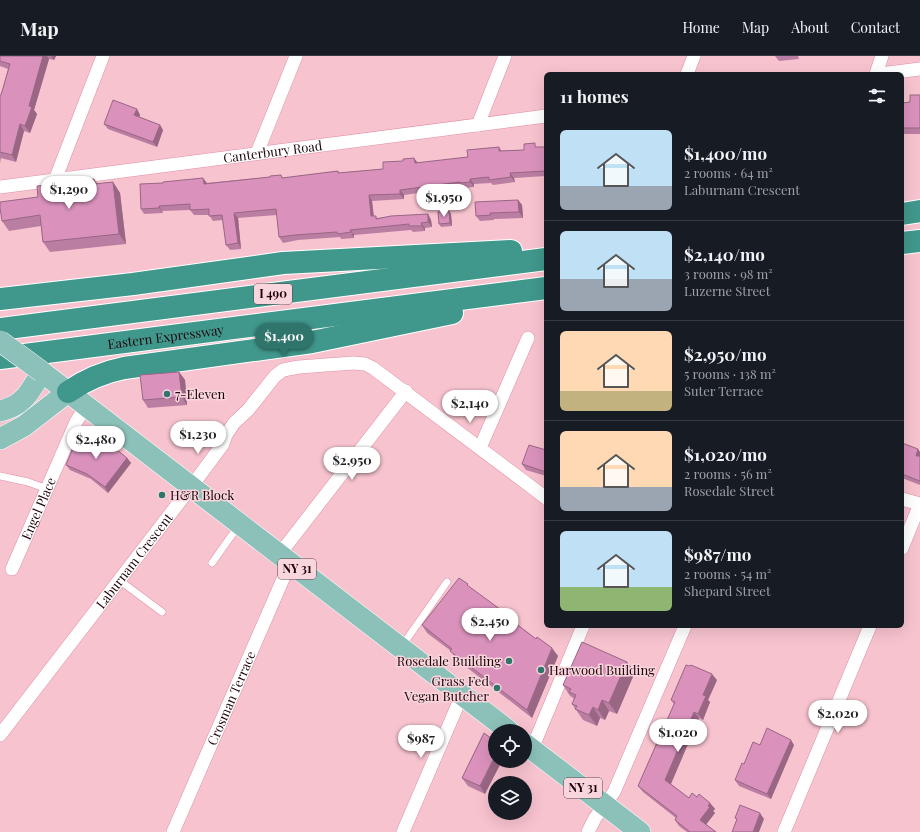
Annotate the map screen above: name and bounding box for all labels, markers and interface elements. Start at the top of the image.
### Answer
text: Map [20,15,59,41]
text: Home [682,18,720,37]
text: Map [742,18,769,37]
text: About [791,18,829,37]
text: Contact [851,18,900,37]
text: 11 homes [560,85,629,107]
icon: filters [866,85,888,107]
street label: Canterbury Road [222,136,324,166]
text: $1,400/mo [684,142,767,164]
icon: home [592,146,640,194]
text: 2 rooms · 64 m² [684,164,773,181]
pin: $1,290 [36,176,102,210]
text: $1,290 [50,180,88,197]
text: Laburnam Crescent [684,181,800,198]
pin: $1,950 [411,184,477,218]
text: $1,950 [425,188,463,205]
text: $2,140/mo [684,243,765,265]
icon: home [592,247,640,295]
text: 3 rooms · 98 m² [684,265,773,282]
text: Luzerne Street [684,282,770,299]
road number: I 490 [254,284,292,304]
street label: Eastern Expressway [106,320,225,352]
pin: $1,400 [251,323,317,357]
text: $1,400 [264,327,304,344]
text: $2,950/mo [684,343,767,365]
icon: home [592,347,640,395]
text: 5 rooms · 138 m² [684,365,776,382]
text: Suter Terrace [684,382,763,399]
place label: 7-Eleven [175,385,225,402]
marker: 7-Eleven [162,389,172,399]
pin: $2,140 [437,390,503,424]
text: $2,140 [451,394,489,411]
pin: $1,230 [165,421,231,455]
text: $1,230 [179,425,217,442]
pin: $2,480 [63,426,129,460]
text: $2,480 [76,430,116,447]
text: $1,020/mo [684,443,767,465]
pin: $2,950 [319,447,385,481]
icon: home [592,447,640,495]
text: $2,950 [332,451,372,468]
text: 2 rooms · 56 m² [684,465,772,482]
street label: Engel Place [17,474,59,542]
text: Rosedale Street [684,482,774,499]
place label: H&R Block [170,486,235,503]
marker: H&R Block [157,490,167,500]
street label: Laburnam Crescent [92,509,176,612]
text: $987/mo [684,543,751,565]
icon: home [592,547,640,595]
road number: NY 31 [278,559,316,579]
text: 2 rooms · 54 m² [684,565,772,582]
text: Shepard Street [684,582,771,599]
pin: $2,450 [457,608,523,642]
text: $2,450 [470,612,510,629]
street label: Crosman Terrace [203,648,259,748]
place label: Rosedale Building [397,652,501,669]
marker: Rosedale Building [504,656,514,666]
place label: Harwood Building [549,661,655,678]
marker: Harwood Building [536,665,546,675]
place label: Grass Fed Vegan Butcher [403,672,489,704]
marker: Grass Fed Vegan Butcher [492,683,502,693]
pin: $2,020 [805,700,871,734]
text: $2,020 [817,704,859,721]
pin: $1,020 [645,719,711,753]
text: $1,020 [658,723,698,740]
map controls [488,724,532,820]
button: locate [488,724,532,768]
pin: $987 [397,725,445,759]
text: $987 [407,729,435,746]
button: layers [488,776,532,820]
road number: NY 31 [564,778,602,798]

